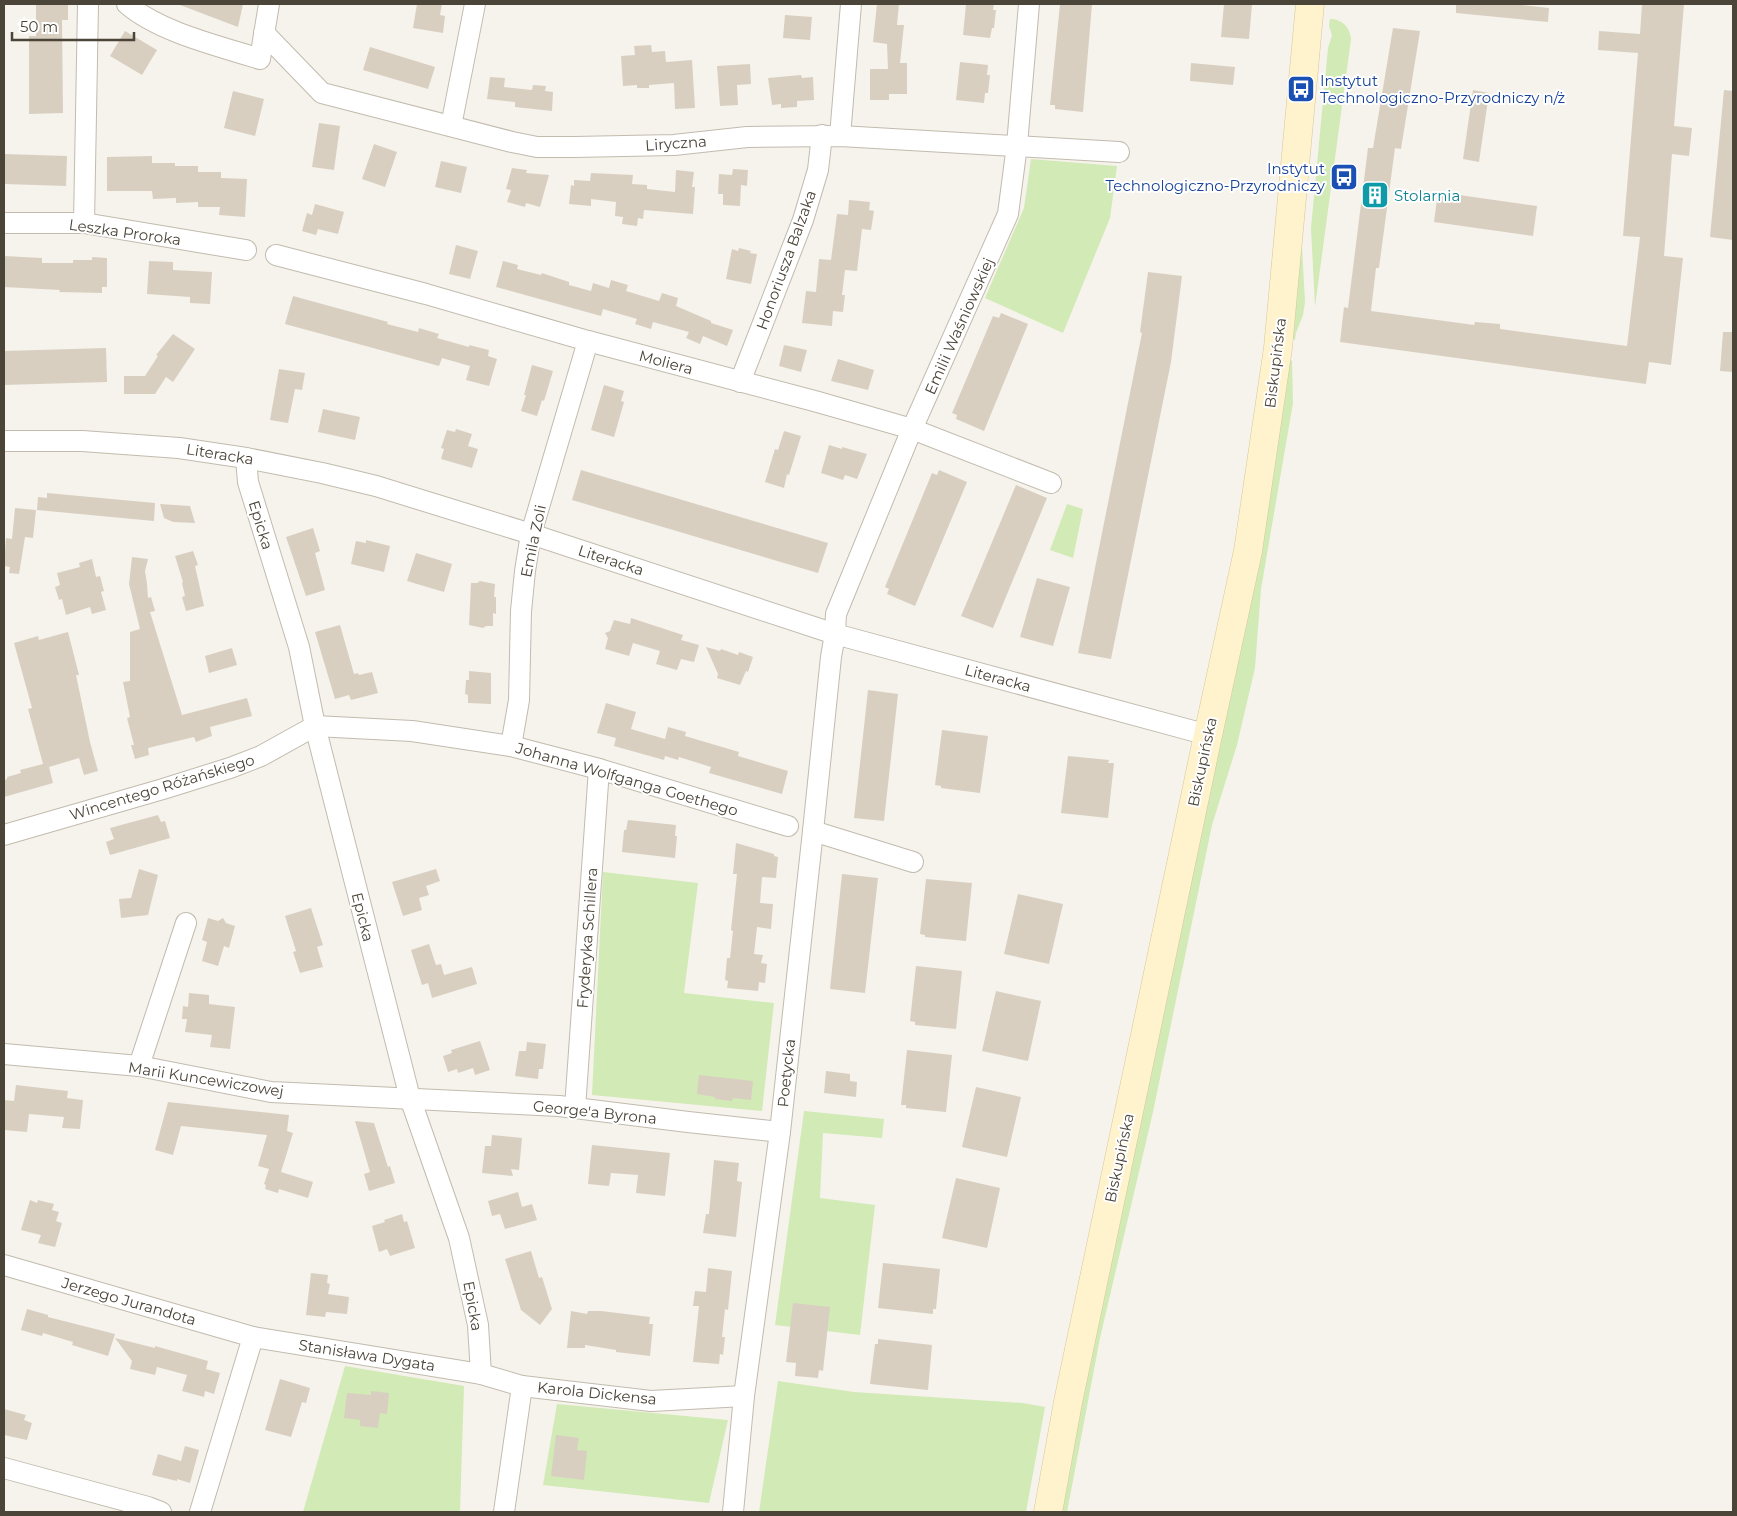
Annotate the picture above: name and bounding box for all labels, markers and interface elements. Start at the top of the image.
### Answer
scale bar [12,10,135,42]
text: 50 m [20,17,58,36]
place label: Instytut Technologiczno-Przyrodniczy n/ż [1320,71,1566,107]
bus stop icon: Instytut Technologiczno-Przyrodniczy n/ż [1286,74,1316,104]
street label: Liryczna [645,131,707,155]
place label: Instytut Technologiczno-Przyrodniczy [1106,159,1326,195]
bus stop icon: Instytut Technologiczno-Przyrodniczy [1329,162,1359,192]
building icon: Stolarnia [1360,180,1390,210]
place label: Stolarnia [1394,186,1460,205]
street label: Honoriusza Balzaka [752,188,820,332]
street label: Leszka Proroka [68,215,182,249]
street label: Emilii Waśniowskiej [920,255,998,397]
street label: Biskupińska [1260,317,1290,409]
street label: Moliera [637,346,695,378]
street label: Literacka [185,439,255,469]
street label: Epicka [245,498,277,552]
street label: Emila Zoli [516,503,550,579]
street label: Literacka [576,540,646,580]
street label: Literacka [963,660,1033,696]
street label: Biskupińska [1183,716,1221,808]
street label: Johanna Wolfganga Goethego [513,738,740,820]
street label: Wincentego Różańskiego [67,750,257,824]
street label: Fryderyka Schillera [573,867,601,1009]
street label: Epicka [348,890,378,944]
street label: Poetycka [773,1038,799,1108]
street label: Marii Kuncewiczowej [127,1057,285,1101]
street label: George'a Byrona [532,1096,658,1128]
street label: Biskupińska [1100,1112,1138,1204]
street label: Jerzego Jurandota [59,1272,198,1329]
street label: Epicka [459,1280,487,1332]
street label: Stanisława Dygata [297,1335,437,1375]
street label: Karola Dickensa [536,1377,658,1409]

